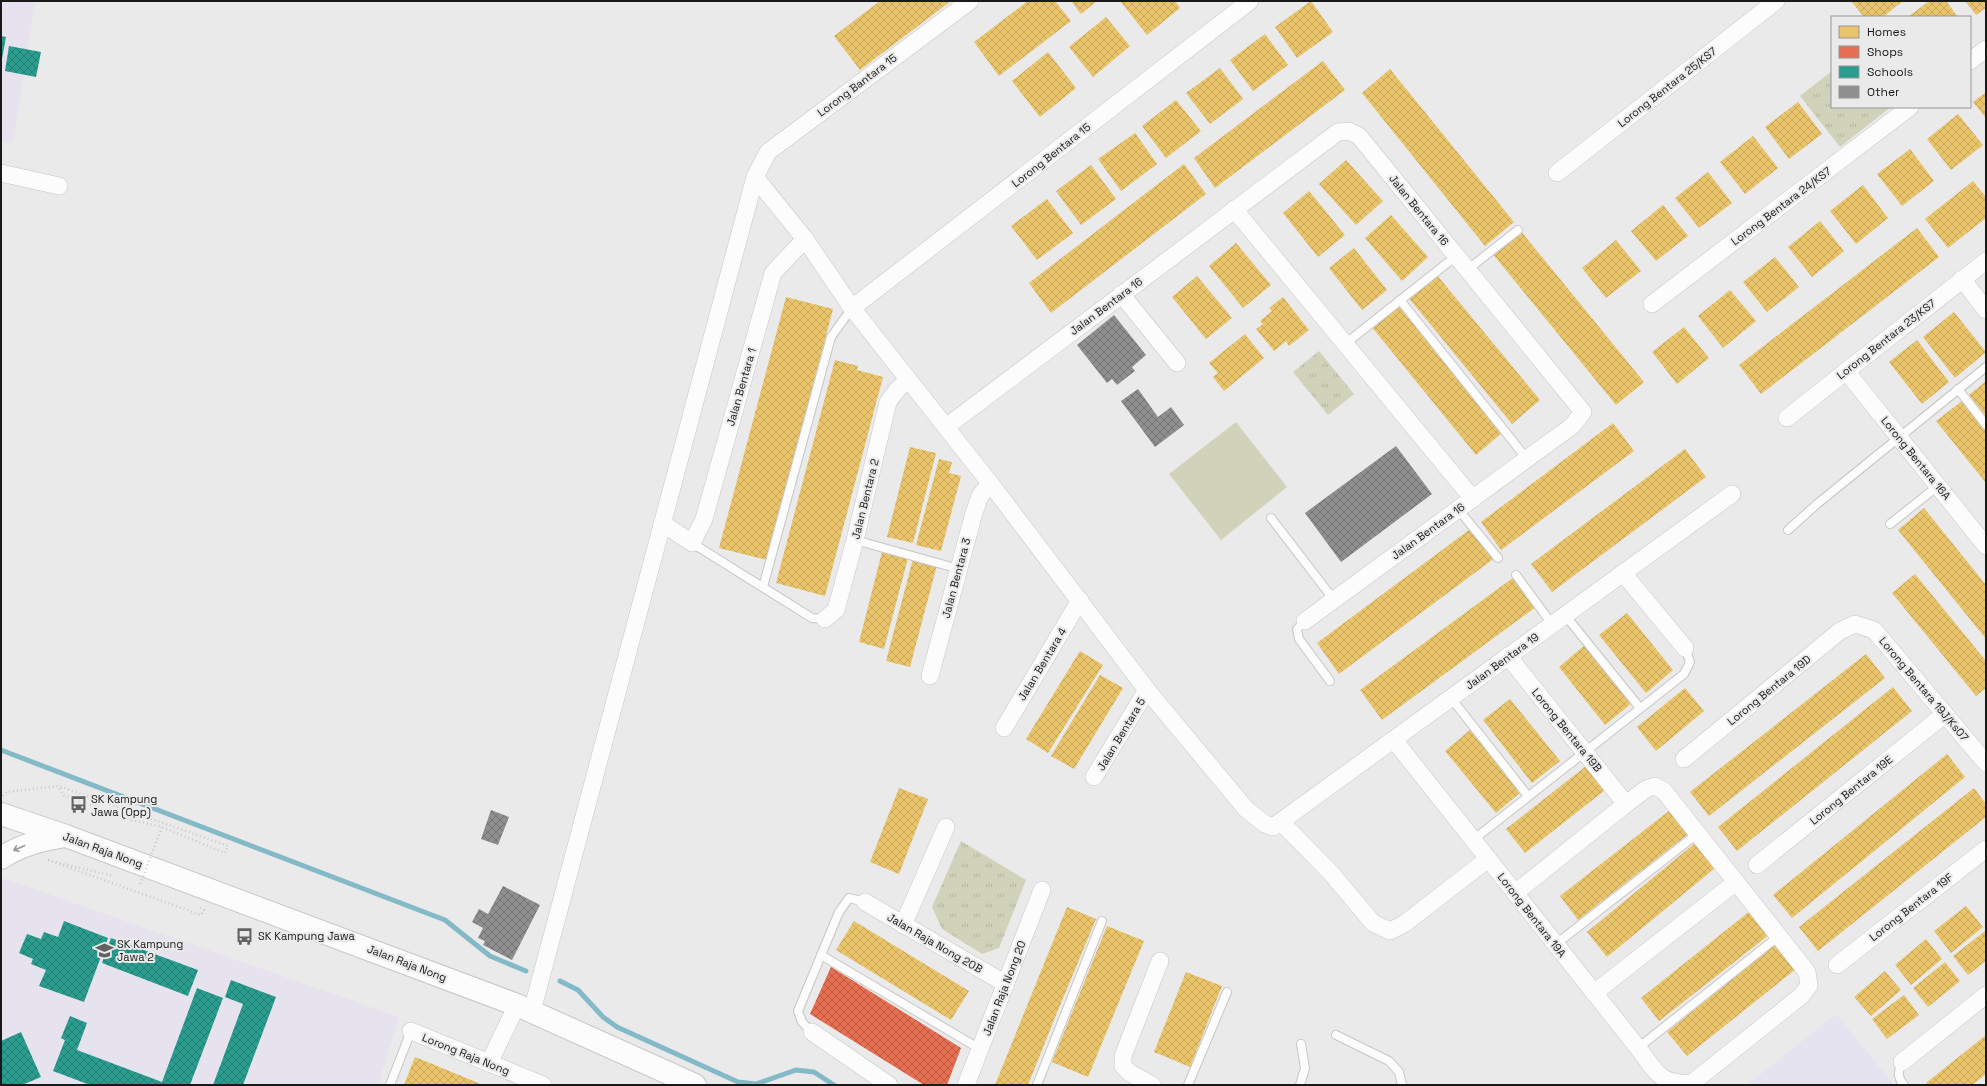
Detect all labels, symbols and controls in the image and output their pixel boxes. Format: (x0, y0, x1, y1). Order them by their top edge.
legend (1831, 16, 1971, 108)
text: Homes (1867, 24, 1906, 40)
street label: Lorong Bentara 25/KS7 (1615, 44, 1719, 130)
text: Shops (1867, 44, 1903, 60)
street label: Lorong Bantara 15 (814, 50, 900, 119)
text: Schools (1867, 64, 1913, 80)
text: Other (1867, 84, 1900, 100)
street label: Lorong Bentara 15 (1009, 120, 1094, 190)
street label: Lorong Bentara 24/KS7 (1728, 164, 1834, 248)
street label: Jalan Bentara 16 (1386, 172, 1452, 249)
street label: Jalan Bentara 16 (1067, 274, 1145, 338)
street label: Lorong Bentara 23/KS7 (1834, 296, 1938, 382)
street label: Jalan Bentara 1 (723, 346, 759, 428)
street label: Lorong Bentara 16A (1878, 413, 1954, 503)
street label: Jalan Bentara 2 (848, 457, 882, 541)
street label: Jalan Bentara 16 (1389, 500, 1468, 562)
street label: Jalan Bentara 3 (939, 536, 974, 620)
street label: Jalan Bentara 4 (1015, 625, 1069, 703)
street label: Jalan Bentara 19 (1463, 630, 1542, 692)
street label: Lorong Bentara 19J/Ks07 (1876, 634, 1972, 744)
street label: Lorong Bentara 19D (1724, 652, 1814, 728)
street label: Lorong Bentara 19B (1529, 685, 1605, 775)
street label: Jalan Bentara 5 (1094, 695, 1148, 773)
street label: Lorong Bentara 19E (1807, 752, 1895, 828)
place label: SK Kampung Jawa (Opp) (91, 792, 157, 819)
bus stop icon: SK Kampung Jawa (Opp) (68, 795, 88, 815)
street label: Jalan Raja Nong (61, 829, 145, 871)
one-way arrow (13, 845, 25, 852)
street label: Lorong Bentara 19A (1495, 870, 1569, 960)
street label: Lorong Bentara 19F (1866, 870, 1956, 944)
street label: Jalan Raja Nong 20B (885, 910, 985, 976)
bus stop icon: SK Kampung Jawa (235, 926, 255, 946)
place label: SK Kampung Jawa (258, 929, 355, 943)
place label: SK Kampung Jawa 2 (117, 937, 183, 964)
street label: Jalan Raja Nong 20 (979, 938, 1029, 1038)
school or university icon: SK Kampung Jawa 2 (94, 940, 114, 960)
street label: Jalan Raja Nong (365, 941, 449, 985)
street label: Lorong Raja Nong (420, 1030, 512, 1078)

